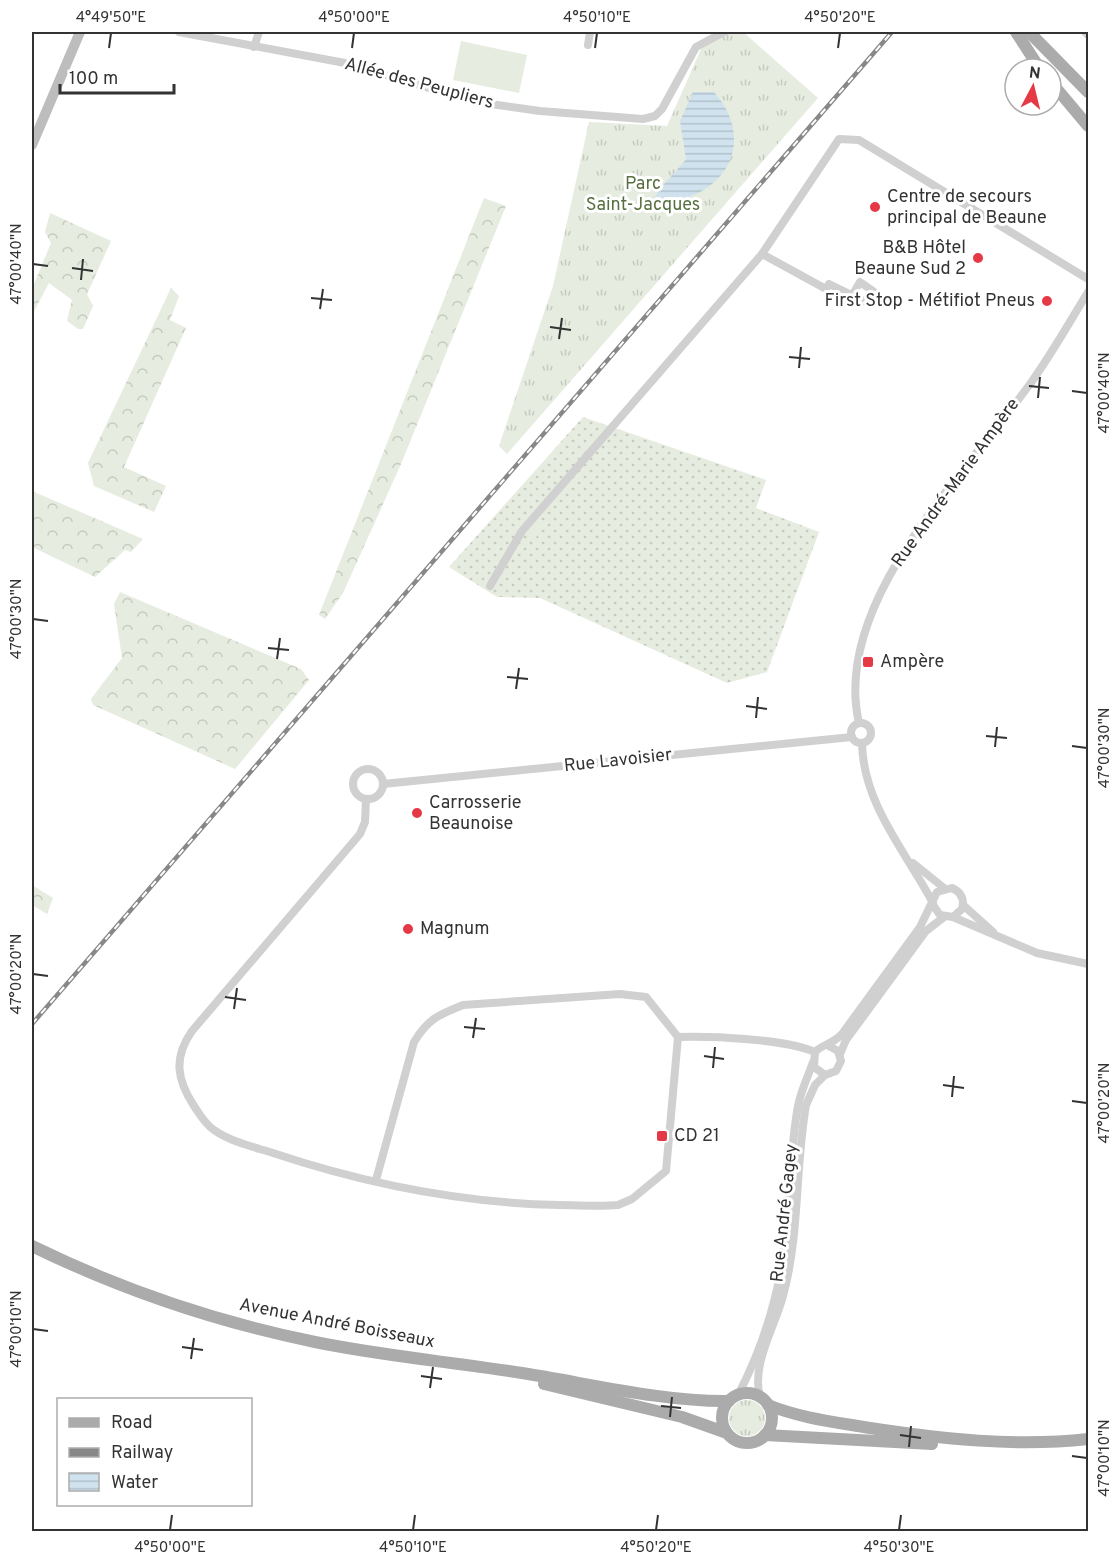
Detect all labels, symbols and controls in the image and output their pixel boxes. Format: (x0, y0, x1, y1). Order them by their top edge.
text: 4°49'50"E (76, 9, 146, 28)
text: 4°50'00"E (318, 9, 390, 28)
text: 4°50'10"E (563, 9, 631, 28)
text: 4°50'20"E (804, 9, 876, 28)
street label: Allée des Peupliers (342, 53, 496, 115)
scale bar (60, 57, 174, 95)
north arrow (1003, 57, 1063, 117)
text: N (1028, 63, 1042, 85)
text: 100 m (69, 68, 118, 91)
park label: Parc Saint-Jacques (586, 173, 700, 217)
place label: Centre de secours principal de Beaune (887, 186, 1047, 230)
marker: Centre de secours principal de Beaune (868, 200, 882, 214)
text: 47°00'40"N (8, 223, 27, 305)
place label: B&B Hôtel Beaune Sud 2 (854, 237, 966, 281)
marker: B&B Hôtel Beaune Sud 2 (971, 251, 985, 265)
place label: First Stop - Métifiot Pneus (825, 290, 1035, 313)
marker: First Stop - Métifiot Pneus (1040, 294, 1054, 308)
text: 47°00'40"N (1096, 352, 1115, 434)
street label: Rue André-Marie Ampère (887, 394, 1025, 572)
text: 47°00'30"N (8, 579, 27, 659)
place label: Ampère (880, 651, 944, 674)
marker: Ampère (861, 655, 875, 669)
text: 47°00'30"N (1096, 708, 1115, 788)
street label: Rue Lavoisier (563, 744, 673, 778)
place label: Carrosserie Beaunoise (429, 792, 521, 836)
marker: Carrosserie Beaunoise (410, 806, 424, 820)
place label: Magnum (420, 918, 490, 941)
marker: Magnum (401, 922, 415, 936)
text: 47°00'20"N (8, 934, 27, 1014)
text: 47°00'20"N (1096, 1063, 1115, 1143)
place label: CD 21 (674, 1125, 720, 1148)
marker: CD 21 (655, 1129, 669, 1143)
street label: Rue André Gagey (766, 1143, 804, 1283)
text: 47°00'10"N (8, 1290, 27, 1368)
street label: Avenue André Boisseaux (237, 1294, 437, 1354)
legend (57, 1398, 252, 1506)
text: Road (111, 1412, 153, 1435)
text: 47°00'10"N (1096, 1419, 1115, 1497)
text: Railway (111, 1442, 173, 1465)
text: Water (111, 1472, 158, 1495)
text: 4°50'00"E (134, 1539, 206, 1558)
text: 4°50'10"E (379, 1539, 447, 1558)
text: 4°50'20"E (620, 1539, 692, 1558)
text: 4°50'30"E (863, 1539, 935, 1558)

